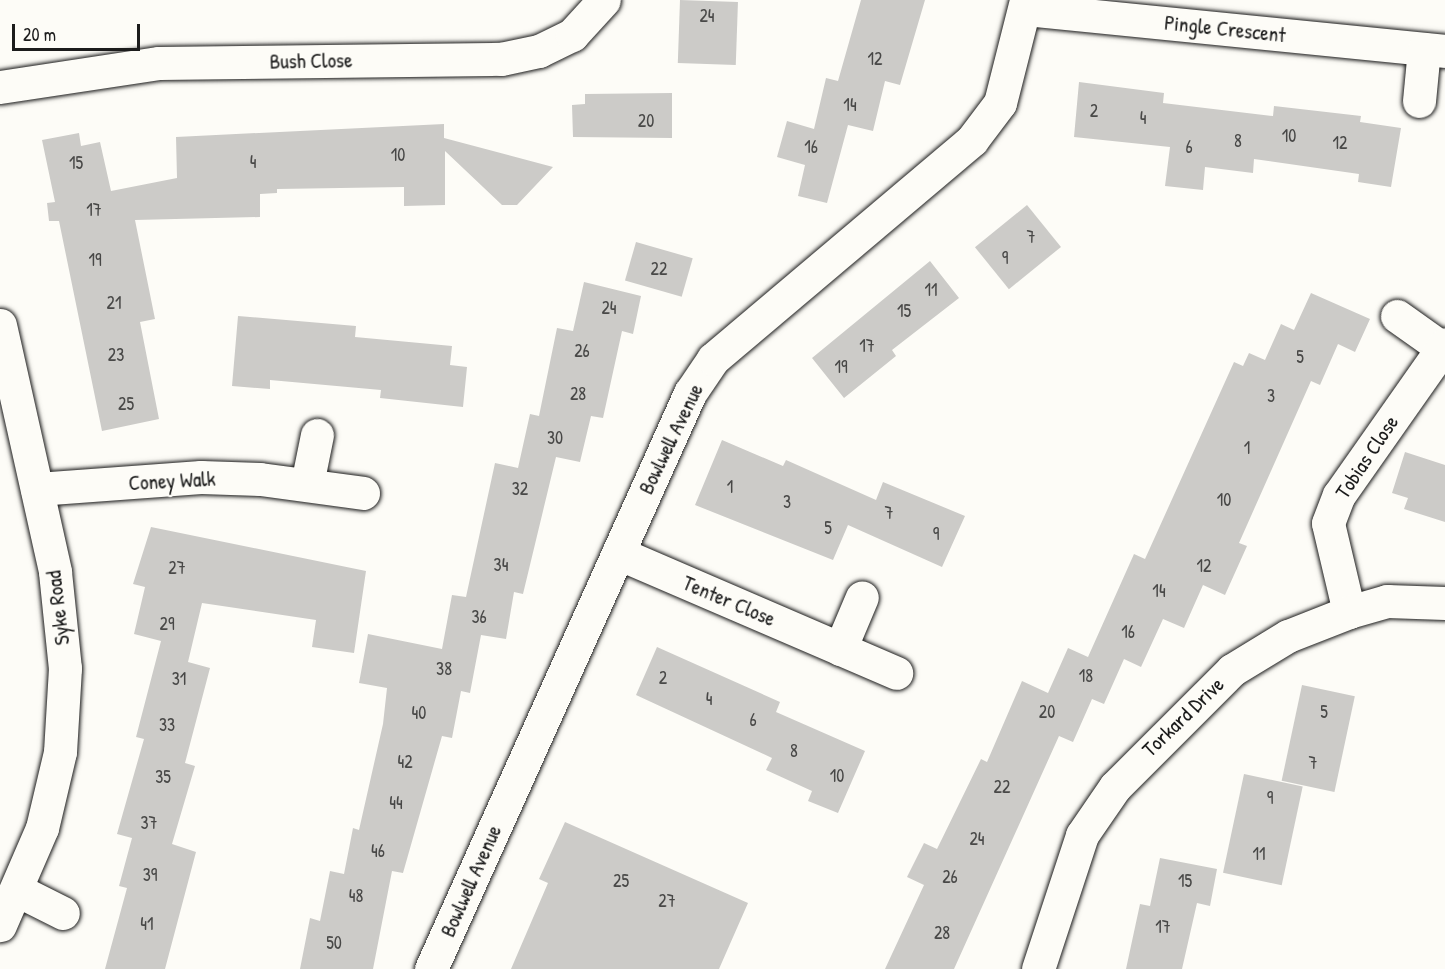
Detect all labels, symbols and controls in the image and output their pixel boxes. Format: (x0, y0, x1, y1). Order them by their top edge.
house number: 24 (699, 5, 715, 27)
street label: Pingle Crescent (1163, 10, 1287, 48)
scale bar (15, 12, 142, 50)
text: 20 m (23, 22, 56, 47)
street label: Bush Close (269, 48, 353, 74)
house number: 12 (868, 48, 882, 70)
house number: 14 (843, 94, 857, 116)
house number: 2 (1090, 100, 1098, 122)
house number: 4 (1140, 107, 1146, 129)
house number: 20 (638, 110, 654, 132)
house number: 10 (1282, 125, 1296, 147)
house number: 8 (1234, 130, 1242, 152)
house number: 12 (1333, 132, 1347, 154)
house number: 16 (804, 136, 818, 158)
house number: 6 (1185, 136, 1193, 158)
house number: 10 (391, 144, 405, 166)
house number: 4 (250, 151, 256, 173)
house number: 15 (69, 152, 83, 174)
house number: 17 (86, 199, 102, 221)
house number: 7 (1027, 226, 1035, 248)
house number: 9 (1002, 247, 1008, 269)
house number: 19 (88, 249, 102, 271)
house number: 22 (651, 258, 667, 280)
house number: 11 (924, 279, 938, 301)
house number: 21 (107, 292, 121, 314)
house number: 24 (601, 297, 617, 319)
house number: 15 (897, 300, 911, 322)
house number: 17 (859, 335, 875, 357)
house number: 26 (574, 340, 590, 362)
house number: 23 (108, 344, 124, 366)
house number: 5 (1296, 346, 1304, 368)
house number: 19 (834, 356, 848, 378)
street label: Bowlwell Avenue (633, 380, 709, 498)
house number: 28 (570, 383, 586, 405)
house number: 3 (1267, 385, 1275, 407)
house number: 25 (118, 393, 134, 415)
street label: Tobias Close (1330, 411, 1404, 503)
house number: 30 (547, 427, 563, 449)
house number: 1 (1244, 437, 1250, 459)
street label: Coney Walk (128, 466, 216, 496)
house number: 1 (727, 476, 733, 498)
house number: 32 (512, 478, 528, 500)
house number: 10 (1217, 489, 1231, 511)
house number: 3 (783, 491, 791, 513)
house number: 7 (885, 502, 893, 524)
house number: 5 (824, 517, 832, 539)
house number: 9 (933, 523, 939, 545)
house number: 34 (494, 554, 508, 576)
house number: 12 (1197, 555, 1211, 577)
house number: 27 (168, 557, 186, 579)
street label: Syke Road (41, 569, 75, 647)
street label: Tenter Close (679, 570, 779, 632)
house number: 14 (1152, 580, 1166, 602)
house number: 36 (471, 606, 487, 628)
house number: 29 (159, 613, 175, 635)
house number: 16 (1121, 621, 1135, 643)
house number: 38 (436, 658, 452, 680)
house number: 18 (1079, 665, 1093, 687)
house number: 2 (659, 667, 667, 689)
house number: 31 (172, 668, 186, 690)
street label: Torkard Drive (1137, 672, 1229, 762)
house number: 4 (706, 688, 712, 710)
house number: 20 (1039, 701, 1055, 723)
house number: 5 (1320, 701, 1328, 723)
house number: 40 (412, 702, 426, 724)
house number: 6 (749, 709, 757, 731)
house number: 33 (159, 714, 175, 736)
house number: 8 (790, 740, 798, 762)
house number: 42 (397, 751, 413, 773)
house number: 7 (1309, 752, 1317, 774)
house number: 10 (830, 765, 844, 787)
house number: 35 (155, 766, 171, 788)
house number: 22 (994, 776, 1010, 798)
house number: 9 (1267, 787, 1273, 809)
house number: 44 (389, 792, 403, 814)
house number: 37 (141, 812, 157, 834)
street label: Bowlwell Avenue (435, 821, 507, 941)
house number: 24 (969, 828, 985, 850)
house number: 46 (371, 840, 385, 862)
house number: 11 (1252, 843, 1266, 865)
house number: 39 (143, 864, 157, 886)
house number: 26 (942, 866, 958, 888)
house number: 25 (613, 870, 629, 892)
house number: 15 (1178, 870, 1192, 892)
house number: 48 (349, 885, 363, 907)
house number: 27 (658, 890, 676, 912)
house number: 41 (140, 913, 154, 935)
house number: 17 (1155, 916, 1171, 938)
house number: 28 (934, 922, 950, 944)
house number: 50 (326, 932, 342, 954)

